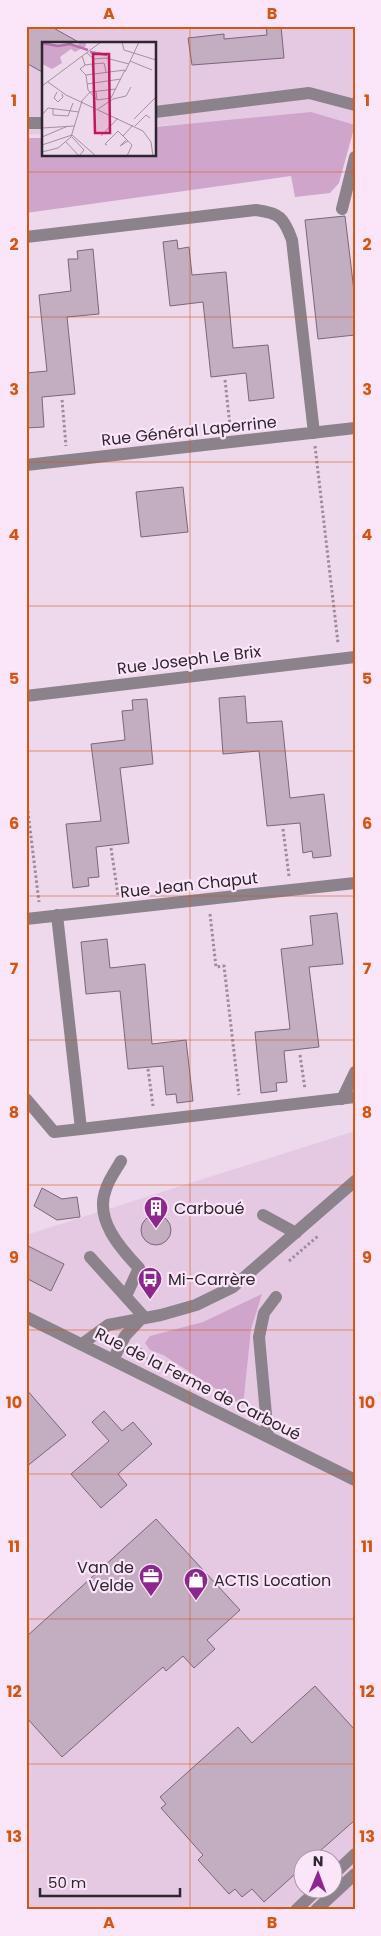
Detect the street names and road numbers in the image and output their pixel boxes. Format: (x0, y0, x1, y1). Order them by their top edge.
street label: Rue Général Laperrine (100, 410, 278, 452)
street label: Rue Joseph Le Brix (116, 640, 263, 680)
street label: Rue Jean Chaput (119, 866, 259, 904)
street label: Rue de la Ferme de Carboué (91, 1322, 305, 1446)

